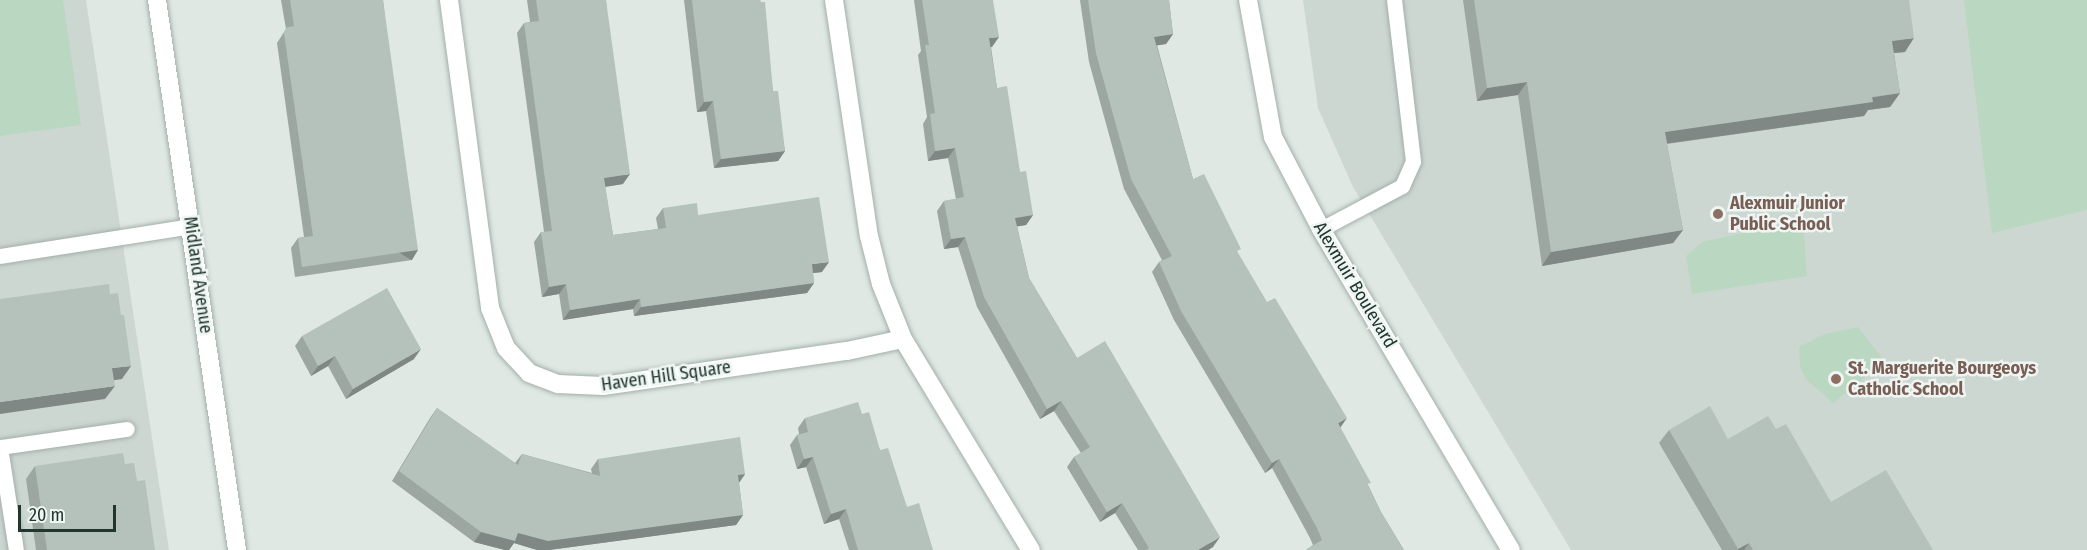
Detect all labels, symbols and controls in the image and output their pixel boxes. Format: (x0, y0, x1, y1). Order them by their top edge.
place label: Alexmuir Junior Public School (1730, 193, 1845, 236)
marker: Alexmuir Junior Public School (1711, 207, 1725, 221)
street label: Midland Avenue (179, 215, 217, 335)
street label: Alexmuir Boulevard (1309, 218, 1401, 352)
street label: Haven Hill Square (600, 356, 732, 396)
place label: St. Marguerite Bourgeoys Catholic School (1848, 358, 2036, 400)
marker: St. Marguerite Bourgeoys Catholic School (1829, 372, 1843, 386)
scale bar (21, 493, 118, 531)
text: 20 m (29, 504, 64, 526)

